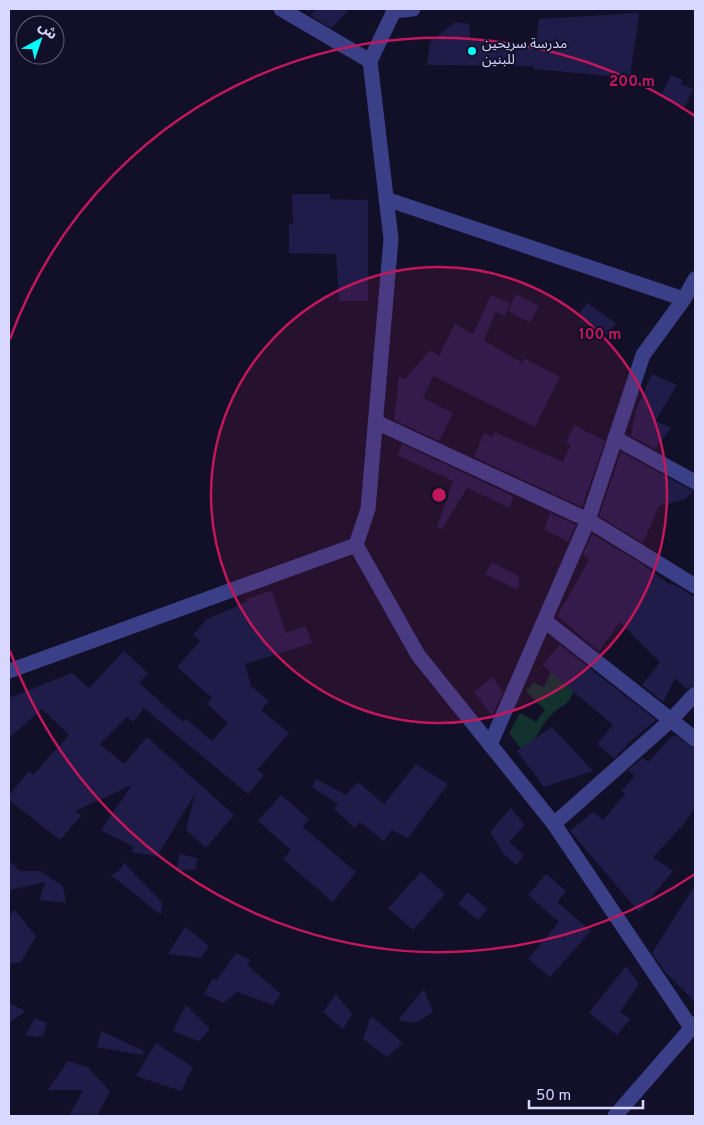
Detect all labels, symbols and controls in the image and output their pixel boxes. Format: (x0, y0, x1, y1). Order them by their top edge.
north arrow (15, 15, 65, 65)
text: ش (35, 19, 60, 44)
place label: مدرسة سريحين للبنين (482, 36, 567, 69)
marker: مدرسة سريحين للبنين (466, 45, 478, 57)
text: 200 m (609, 73, 655, 92)
text: 100 m (579, 326, 621, 345)
centre of rings (430, 486, 448, 504)
scale bar (529, 1078, 643, 1110)
text: 50 m (536, 1087, 571, 1106)

